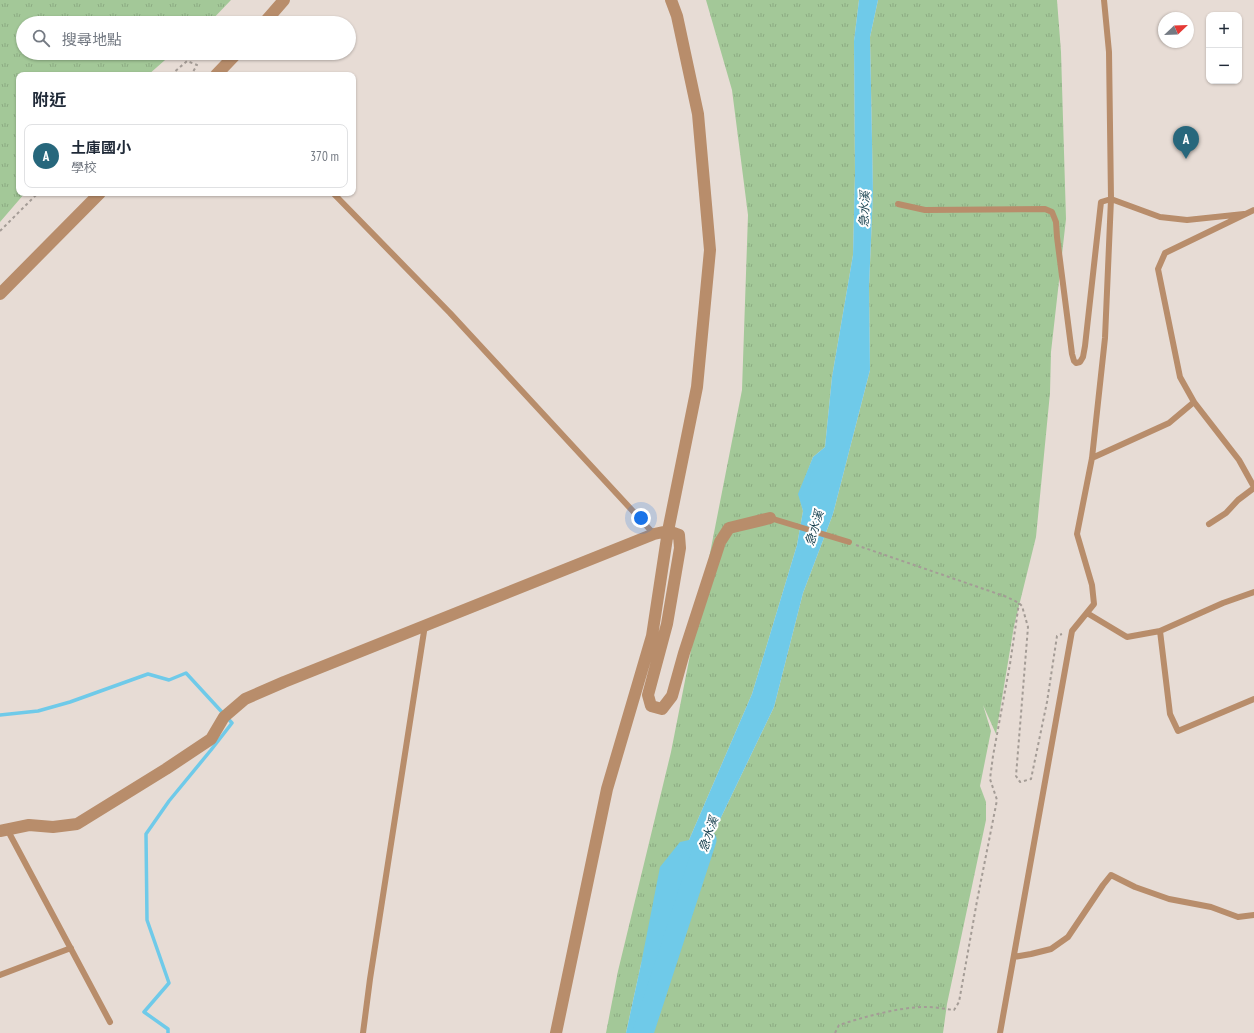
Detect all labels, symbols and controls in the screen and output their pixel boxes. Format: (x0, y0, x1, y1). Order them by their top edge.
north arrow (1158, 12, 1194, 48)
map controls (1206, 12, 1242, 84)
button: + (1206, 12, 1242, 48)
search box (16, 16, 356, 60)
icon: search (30, 27, 52, 49)
text: 搜尋地點 (62, 30, 122, 49)
button: − (1206, 48, 1242, 84)
text: 附近 (32, 89, 66, 111)
pin: A (1173, 126, 1199, 159)
text: 土庫國小 (71, 138, 131, 157)
text: A (43, 148, 49, 165)
text: 370 m (310, 148, 339, 165)
text: 學校 (71, 159, 97, 176)
water label: 急水溪 (856, 189, 872, 227)
water label: 急水溪 (802, 507, 827, 547)
your location (631, 508, 651, 528)
water label: 急水溪 (695, 813, 722, 853)

